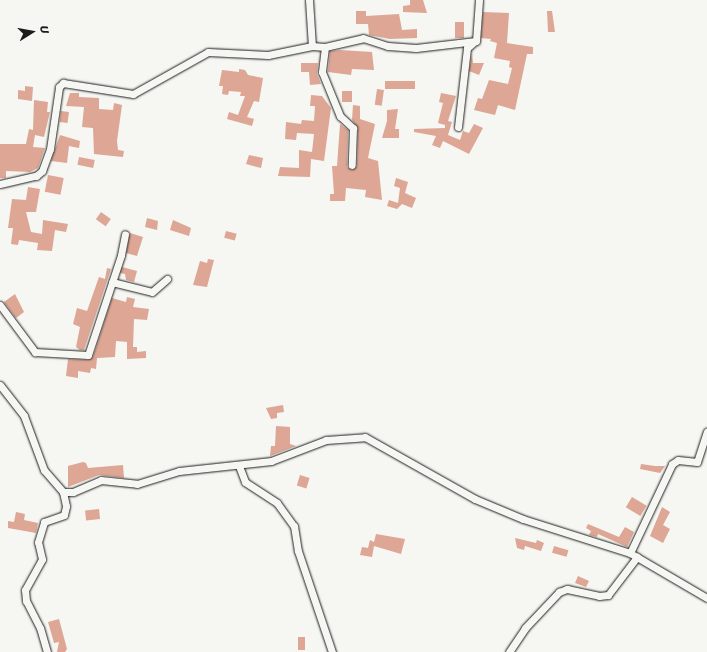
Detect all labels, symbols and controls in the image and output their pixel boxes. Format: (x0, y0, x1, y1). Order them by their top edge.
north arrow (12, 12, 52, 52)
text: U (34, 24, 54, 35)

